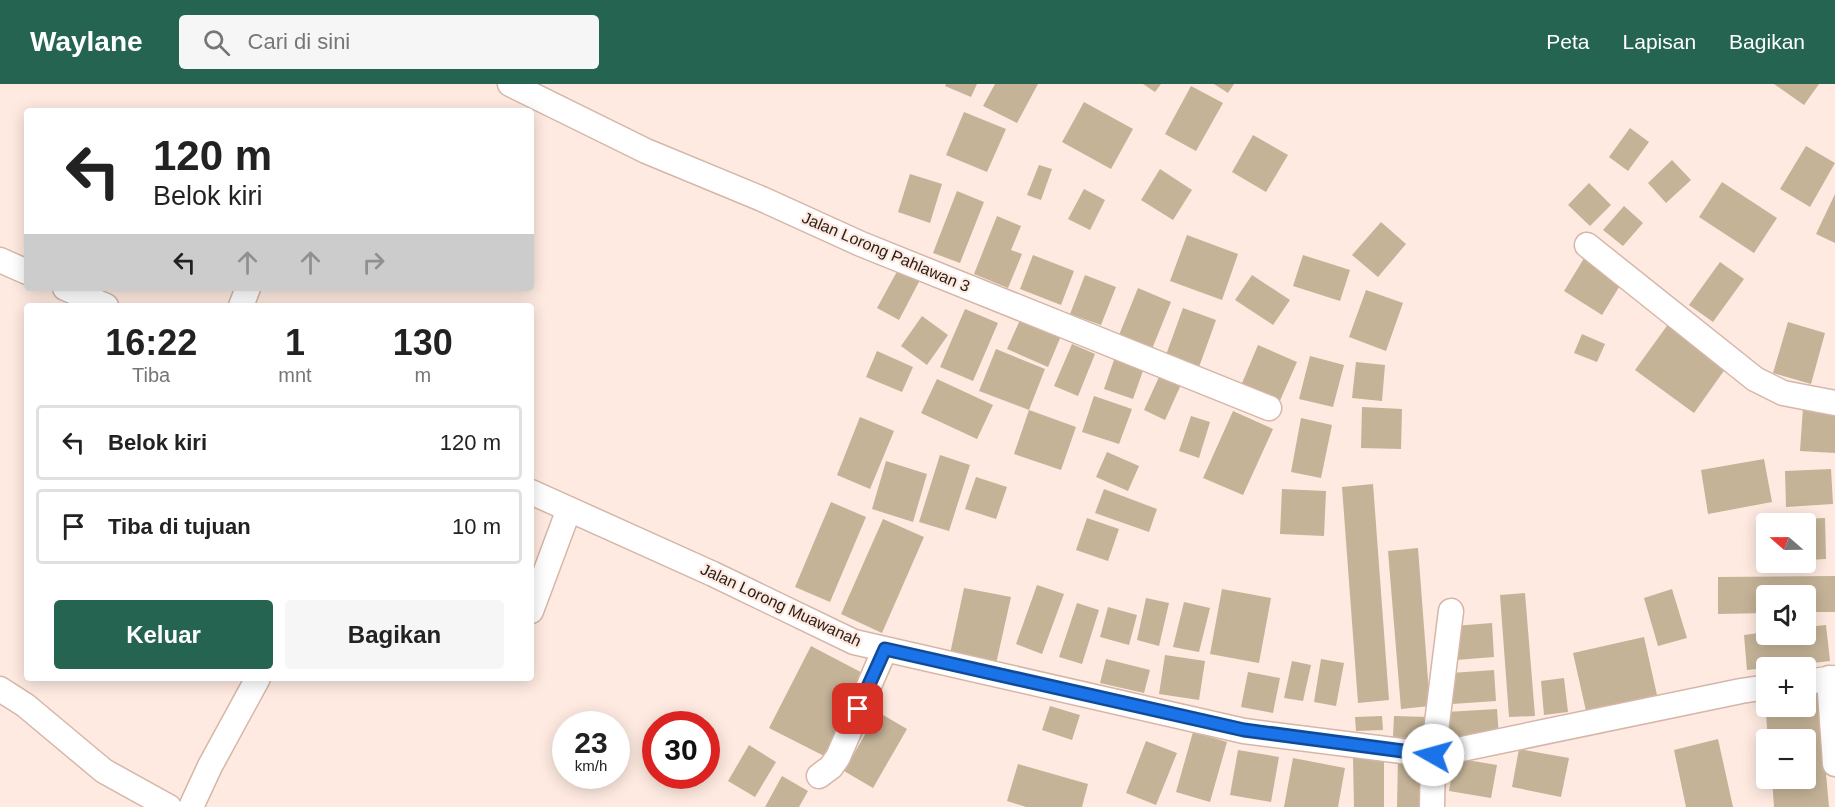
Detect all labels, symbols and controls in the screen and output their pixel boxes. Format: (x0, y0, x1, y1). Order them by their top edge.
search box (179, 15, 599, 69)
text: Waylane (30, 26, 143, 57)
icon: search (200, 26, 233, 59)
text: Cari di sini (248, 29, 350, 54)
text: Peta (1546, 30, 1590, 53)
text: Lapisan (1623, 30, 1696, 53)
text: Bagikan (1729, 30, 1805, 53)
icon: left (54, 132, 132, 210)
text: 120 m (153, 132, 272, 179)
text: Belok kiri (153, 181, 263, 211)
street label: Jalan Lorong Pahlawan 3 (800, 209, 973, 295)
icon: left (168, 246, 201, 279)
icon: ahead (231, 246, 264, 279)
icon: ahead (294, 246, 327, 279)
icon: right (357, 246, 390, 279)
text: 16:22 (105, 322, 197, 363)
text: 1 (285, 322, 305, 363)
text: 130 (393, 322, 453, 363)
text: Tiba (132, 364, 170, 386)
text: mnt (278, 364, 312, 386)
text: m (415, 364, 431, 386)
icon: left (57, 426, 90, 459)
text: Belok kiri (108, 430, 207, 455)
text: 120 m (440, 430, 501, 455)
icon: arrive (57, 510, 90, 543)
north arrow (1756, 513, 1816, 573)
map controls (1756, 513, 1816, 789)
text: Tiba di tujuan (108, 514, 251, 539)
text: 10 m (452, 514, 501, 539)
street label: Jalan Lorong Muawanah (698, 560, 864, 650)
button: sound (1756, 585, 1816, 645)
button: Keluar (54, 600, 273, 669)
button: Bagikan (285, 600, 504, 669)
button: + (1756, 657, 1816, 717)
pin (832, 683, 883, 734)
icon: arrive (841, 692, 874, 725)
speed limit sign: 30 (642, 711, 720, 789)
position arrow (1401, 723, 1465, 787)
text: 23 (574, 726, 608, 759)
button: − (1756, 729, 1816, 789)
text: km/h (575, 757, 607, 774)

